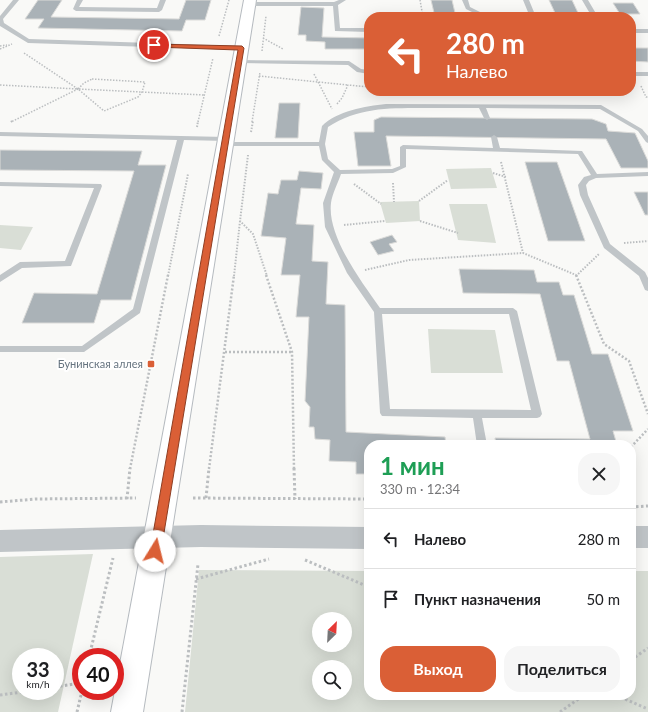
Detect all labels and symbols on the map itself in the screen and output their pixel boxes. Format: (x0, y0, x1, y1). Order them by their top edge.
pin (137, 28, 171, 62)
place label: Бунинская аллея (58, 357, 143, 370)
marker: Бунинская аллея (146, 359, 156, 369)
position arrow (134, 530, 176, 572)
north arrow (312, 612, 352, 652)
speed limit sign: 40 (72, 648, 124, 700)

